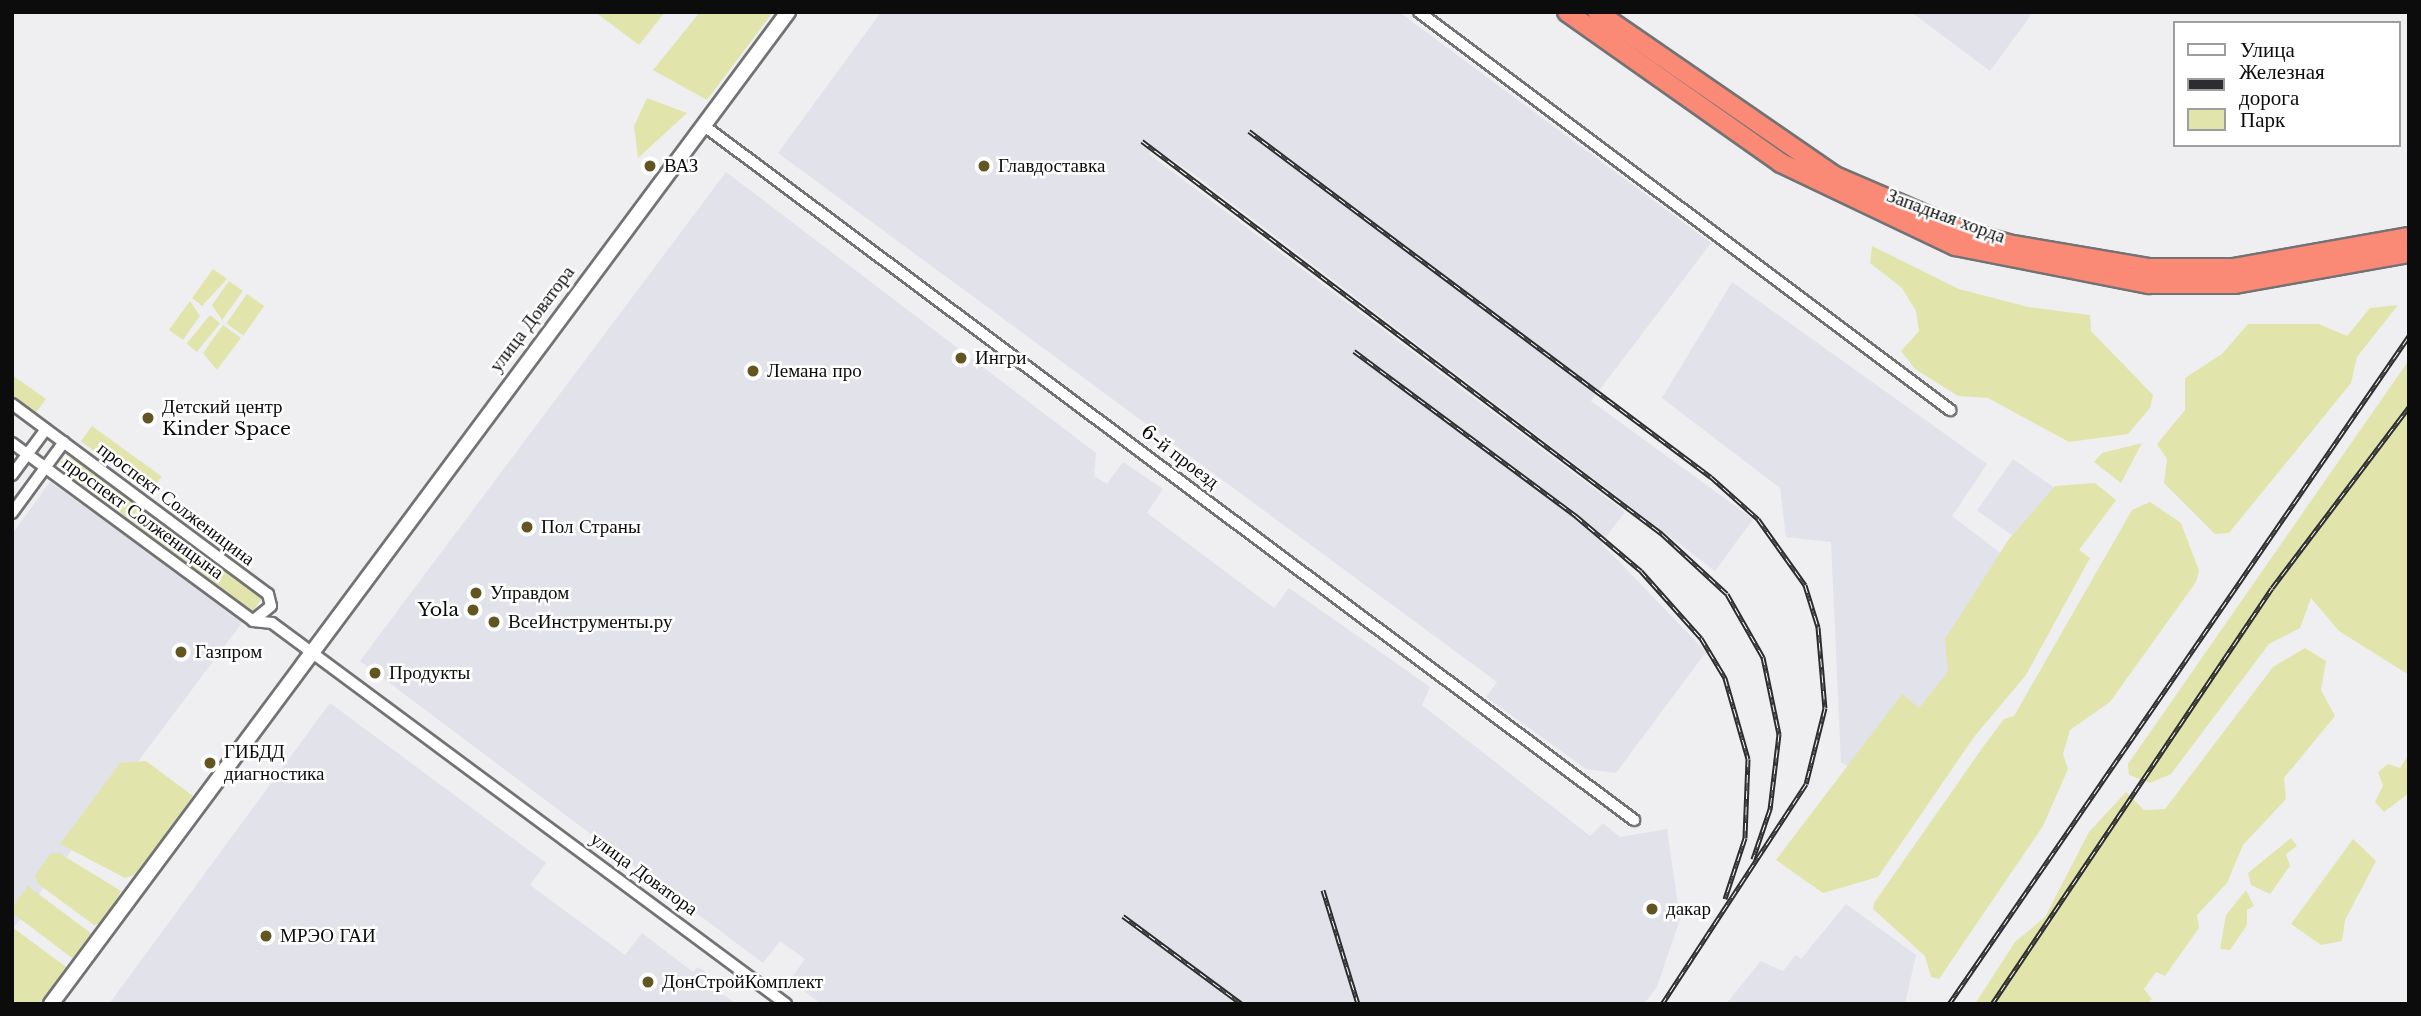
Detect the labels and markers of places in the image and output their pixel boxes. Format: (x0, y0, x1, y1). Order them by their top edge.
place label: ВАЗ (664, 155, 698, 177)
place label: Главдоставка (998, 155, 1105, 177)
marker: ВАЗ (642, 158, 658, 174)
marker: Главдоставка (976, 158, 992, 174)
place label: Ингри (975, 347, 1026, 369)
marker: Ингри (953, 350, 969, 366)
place label: Лемана про (767, 360, 862, 382)
marker: Лемана про (745, 363, 761, 379)
place label: Детский центр Kinder Space (162, 396, 291, 440)
marker: Детский центр Kinder Space (140, 410, 156, 426)
place label: Пол Страны (541, 516, 641, 538)
marker: Пол Страны (519, 519, 535, 535)
place label: Управдом (490, 582, 569, 604)
marker: Управдом (468, 585, 484, 601)
place label: Yola (418, 599, 459, 621)
marker: Yola (465, 602, 481, 618)
place label: ВсеИнструменты.ру (508, 611, 673, 633)
marker: ВсеИнструменты.ру (486, 614, 502, 630)
place label: Газпром (195, 641, 262, 663)
marker: Газпром (173, 644, 189, 660)
place label: Продукты (389, 662, 470, 684)
marker: Продукты (367, 665, 383, 681)
place label: ГИБДД диагностика (224, 741, 324, 785)
marker: ГИБДД диагностика (202, 755, 218, 771)
place label: дакар (1666, 898, 1711, 920)
marker: дакар (1644, 901, 1660, 917)
place label: МРЭО ГАИ (280, 925, 376, 947)
marker: МРЭО ГАИ (258, 928, 274, 944)
place label: ДонСтройКомплект (662, 971, 823, 993)
marker: ДонСтройКомплект (640, 974, 656, 990)

